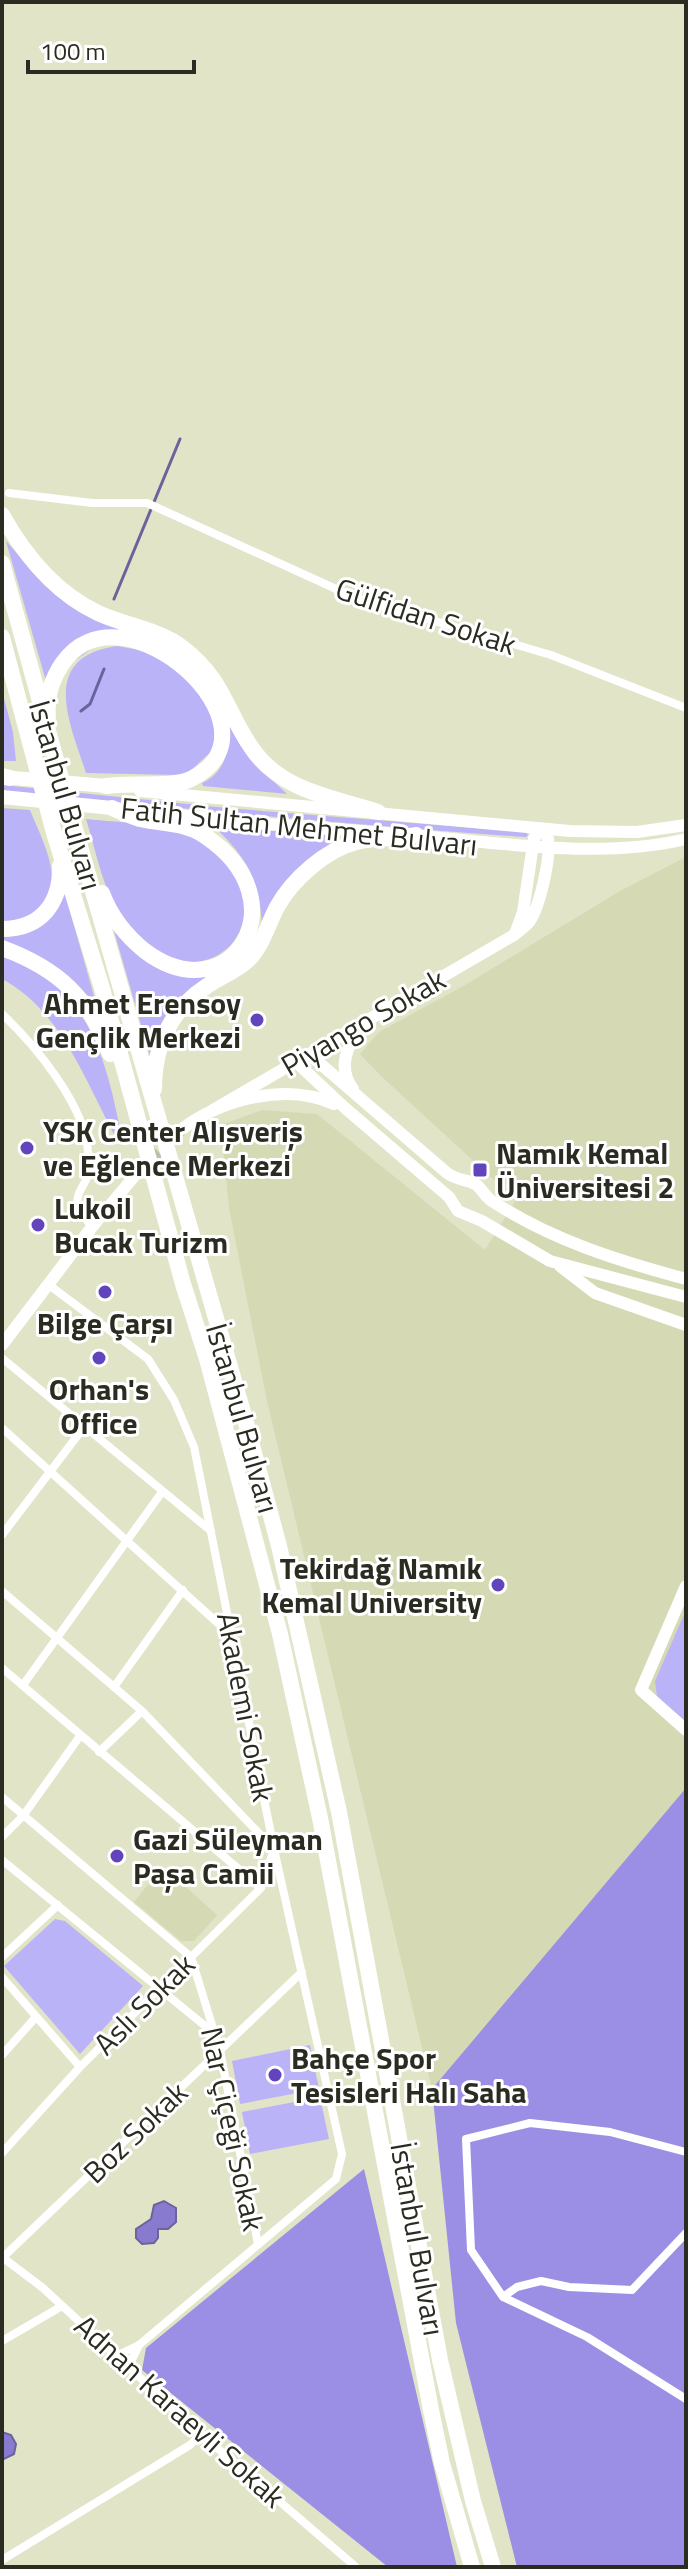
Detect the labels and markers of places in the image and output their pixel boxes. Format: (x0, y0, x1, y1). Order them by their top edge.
place label: Ahmet Erensoy Gençlik Merkezi (36, 980, 241, 1060)
marker: Ahmet Erensoy Gençlik Merkezi (248, 1011, 266, 1029)
place label: YSK Center Alışveriş ve Eğlence Merkezi (43, 1108, 303, 1188)
place label: Namık Kemal Üniversitesi 2 (496, 1130, 674, 1210)
marker: YSK Center Alışveriş ve Eğlence Merkezi (18, 1139, 36, 1157)
marker: Namık Kemal Üniversitesi 2 (471, 1161, 489, 1179)
place label: Lukoil Bucak Turizm (54, 1185, 228, 1265)
marker: Lukoil Bucak Turizm (29, 1216, 47, 1234)
marker: Bilge Çarşı (96, 1283, 114, 1301)
place label: Bilge Çarşı (37, 1300, 173, 1346)
marker: Orhan's Office (90, 1349, 108, 1367)
place label: Orhan's Office (49, 1366, 149, 1446)
place label: Tekirdağ Namık Kemal University (261, 1545, 483, 1625)
marker: Tekirdağ Namık Kemal University (489, 1576, 507, 1594)
place label: Gazi Süleyman Paşa Camii (133, 1816, 323, 1896)
marker: Gazi Süleyman Paşa Camii (108, 1847, 126, 1865)
place label: Bahçe Spor Tesisleri Halı Saha (291, 2035, 527, 2115)
marker: Bahçe Spor Tesisleri Halı Saha (266, 2066, 284, 2084)

